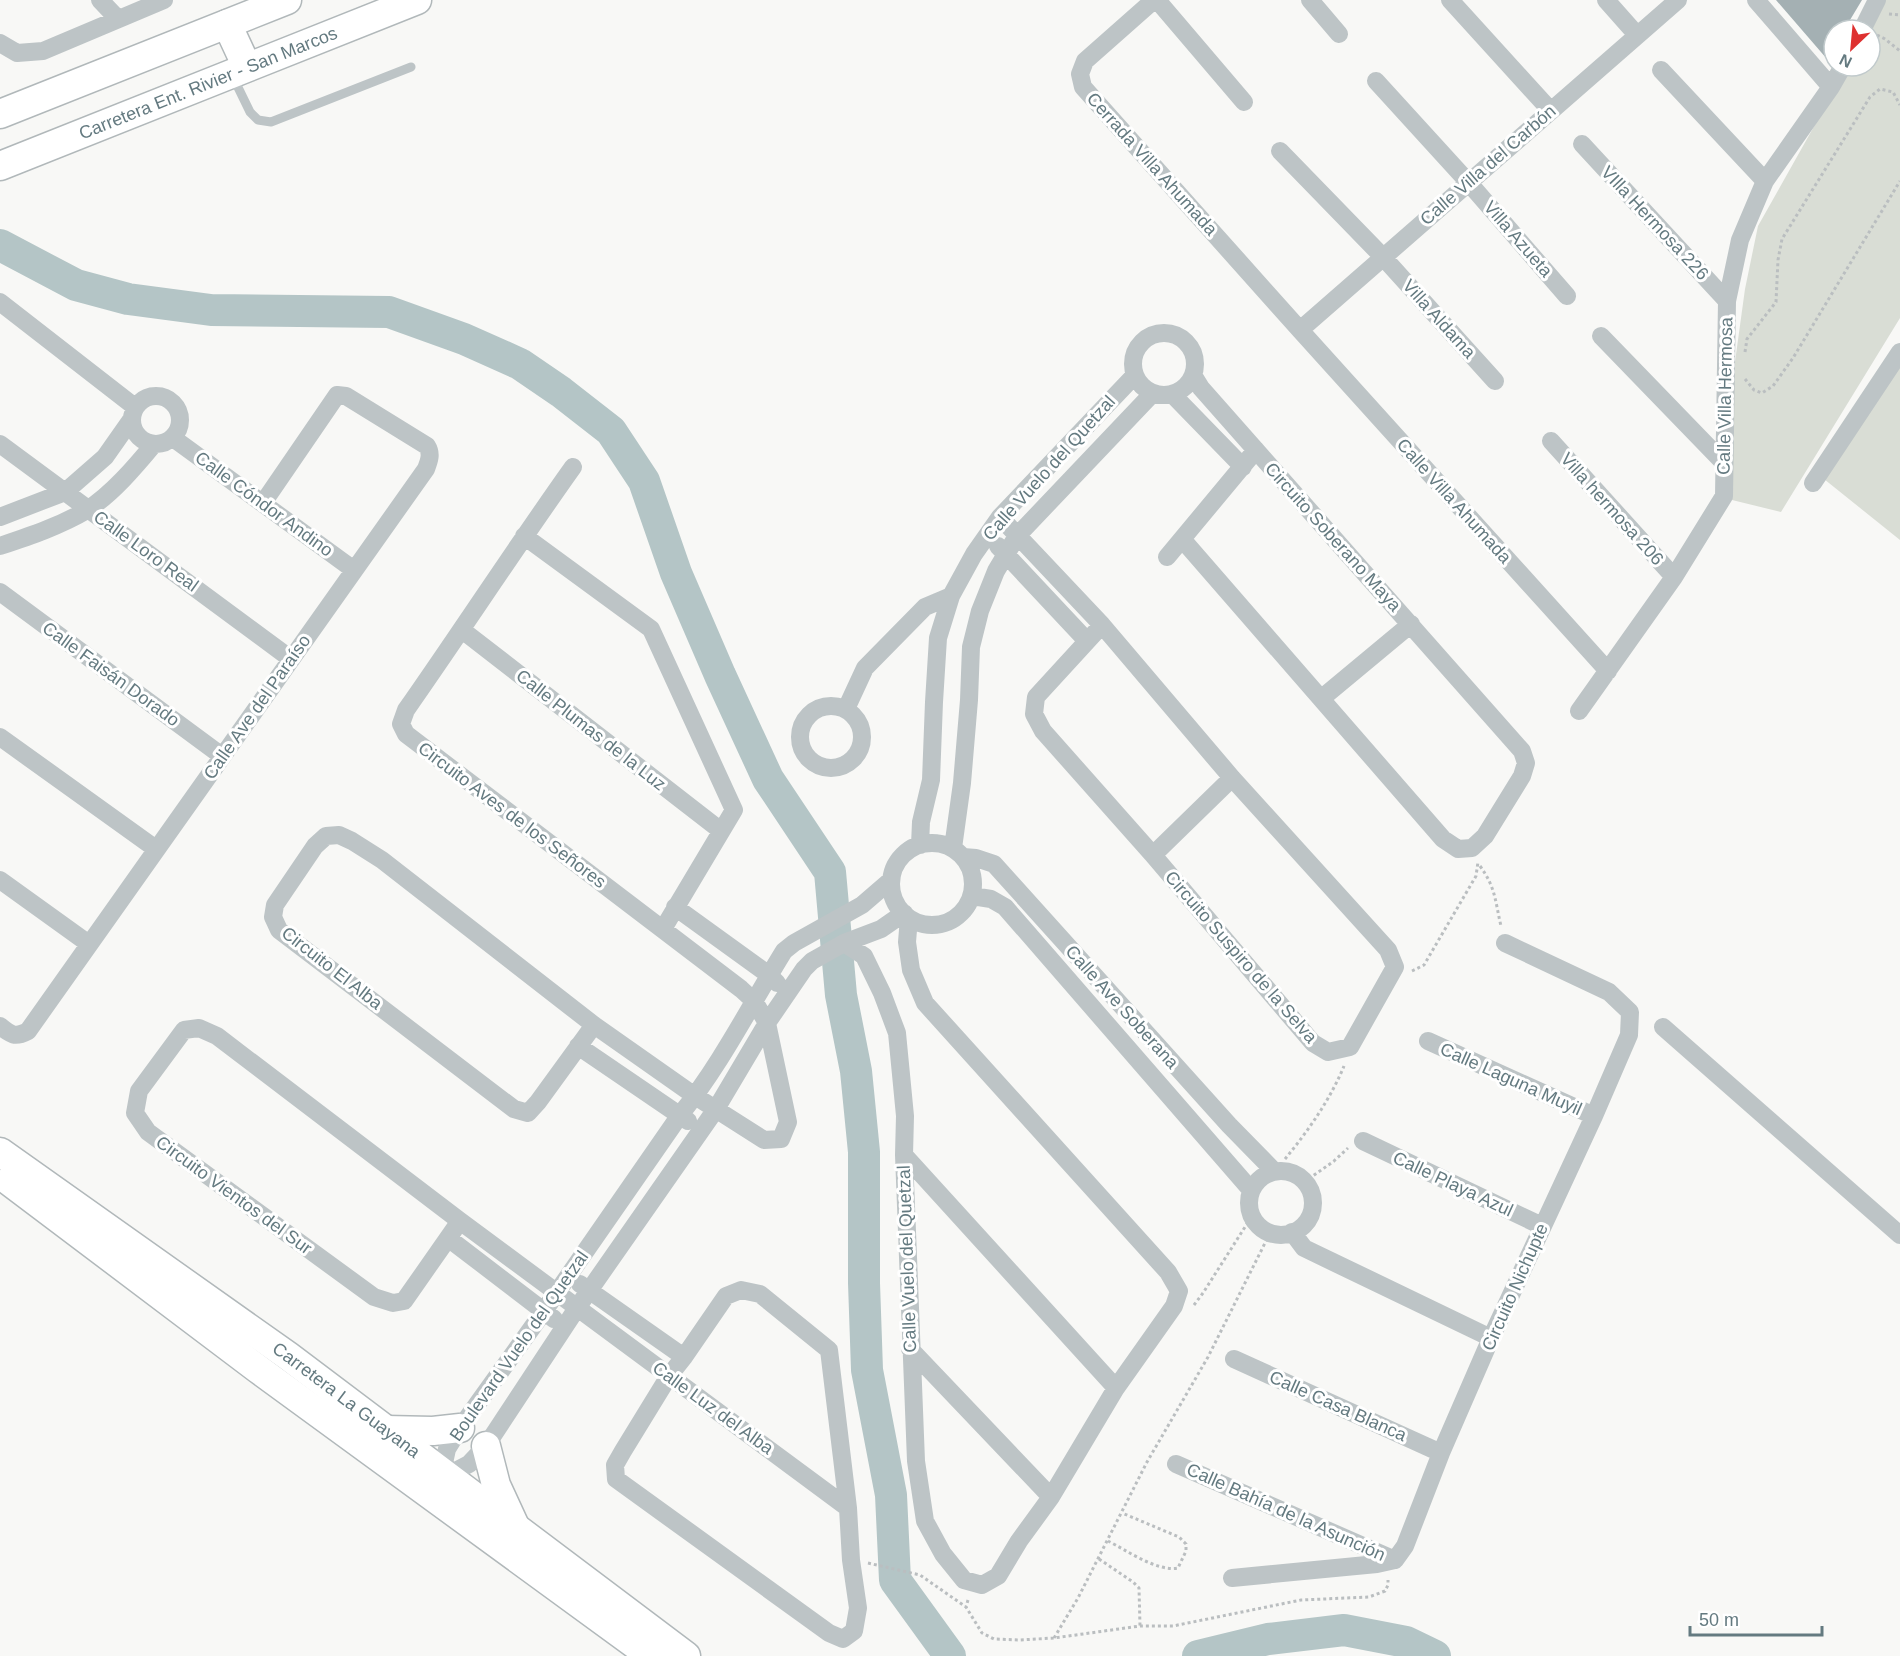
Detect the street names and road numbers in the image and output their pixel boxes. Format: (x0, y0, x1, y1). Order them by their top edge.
street label: Carretera Ent. Rivier - San Marcos (76, 23, 340, 144)
street label: Cerrada Villa Ahumada (1083, 89, 1222, 240)
street label: Calle Villa del Carbón (1416, 101, 1560, 229)
street label: VIlla Hermosa 226 (1597, 162, 1713, 284)
street label: Villa Azueta (1480, 197, 1557, 282)
street label: Villa Aldama (1399, 276, 1480, 363)
street label: Calle Villa Hermosa (1714, 316, 1736, 475)
street label: Calle Vuelo del Quetzal (979, 392, 1119, 544)
street label: Calle Villa Ahumada (1393, 435, 1516, 568)
street label: Calle Cóndor Andino (191, 447, 337, 561)
street label: Villa hermosa 206 (1556, 449, 1668, 569)
street label: Circuito Soberano Maya (1261, 459, 1406, 616)
street label: Calle Loro Real (90, 506, 202, 596)
street label: Calle Faisán Dorado (39, 618, 183, 730)
street label: Calle Ave del Paraíso (200, 631, 314, 783)
street label: Calle Plumas de la Luz (512, 665, 670, 795)
street label: Circuito Aves de los Señores (414, 738, 610, 892)
street label: Circuito Suspiro de la Selva (1161, 867, 1322, 1048)
street label: Circuito El Alba (278, 923, 387, 1014)
street label: Calle Ave Soberana (1061, 941, 1183, 1073)
street label: Calle Laguna Muyil (1437, 1039, 1585, 1119)
street label: Circuito Vientos del Sur (152, 1132, 316, 1258)
street label: Calle Playa Azul (1390, 1147, 1516, 1221)
street label: Calle Vuelo del Quetzal (894, 1165, 920, 1353)
street label: Circuito Nichupte (1478, 1220, 1552, 1354)
street label: Boulevard Vuelo del Quetzal (446, 1247, 592, 1445)
street label: Carretera La Guayana (269, 1338, 425, 1463)
street label: Calle Luz del Alba (649, 1358, 778, 1459)
street label: Calle Casa Blanca (1266, 1367, 1411, 1446)
street label: Calle Bahía de la Asunción (1184, 1459, 1388, 1565)

